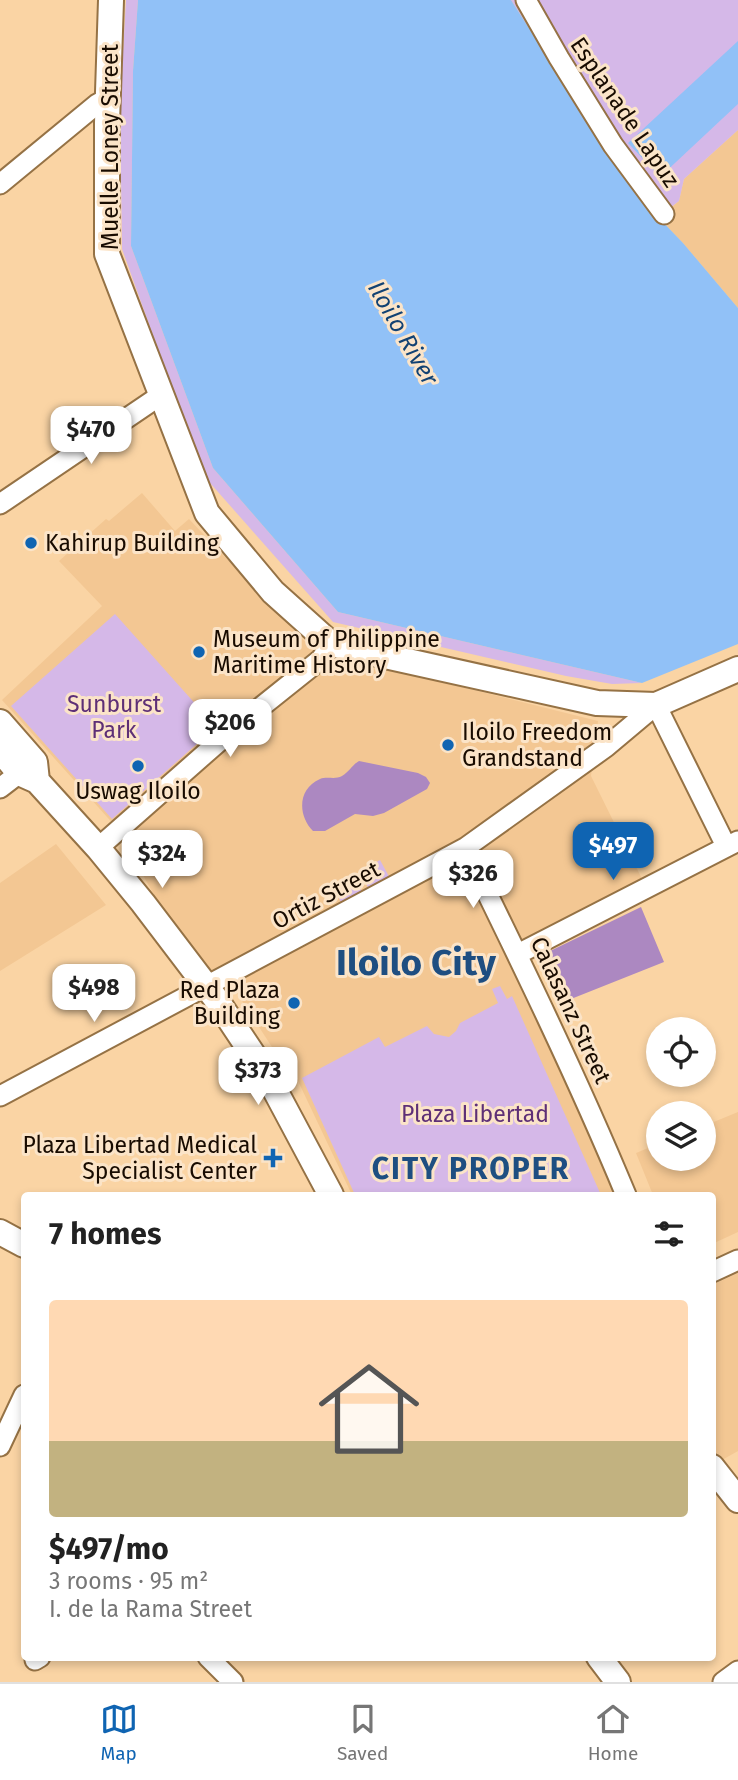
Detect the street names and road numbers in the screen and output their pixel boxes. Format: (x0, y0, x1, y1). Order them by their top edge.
street label: Esplanade Lapuz (564, 32, 686, 192)
street label: Muelle Loney Street (96, 43, 124, 250)
street label: Ortiz Street (267, 855, 385, 935)
street label: Calasanz Street (525, 932, 618, 1089)

